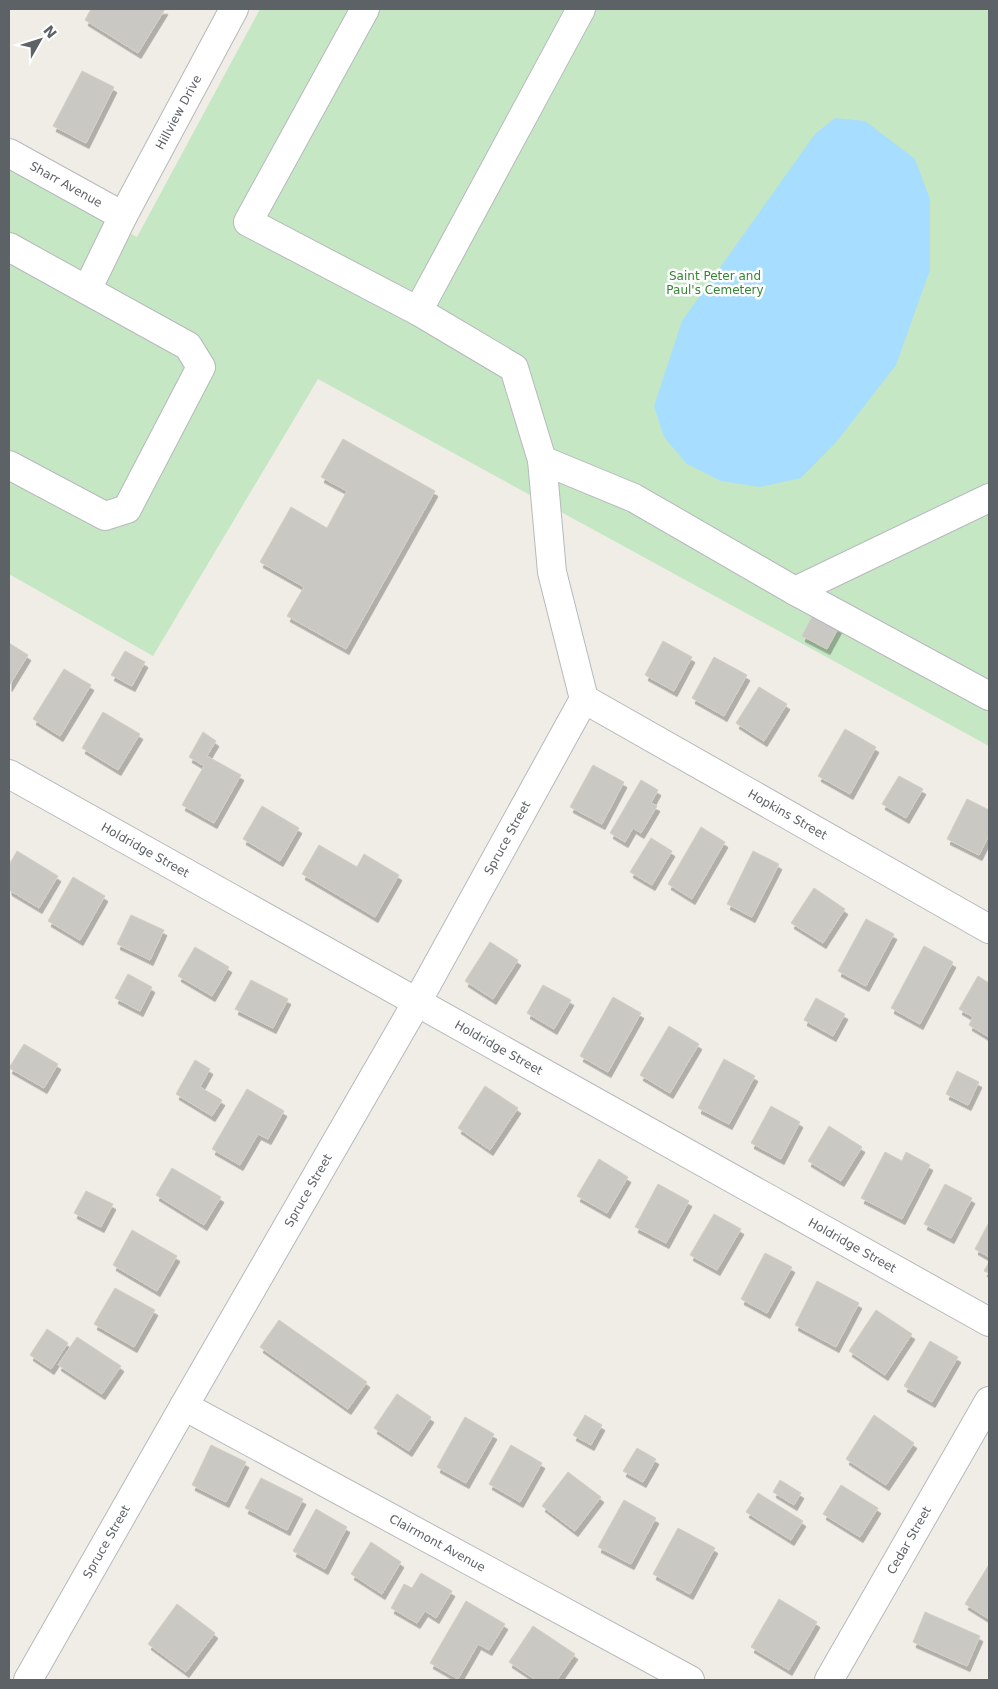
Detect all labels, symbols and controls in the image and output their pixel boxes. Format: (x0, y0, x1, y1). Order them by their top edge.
north arrow (15, 15, 65, 65)
text: N (40, 22, 60, 41)
street label: Hillview Drive (153, 73, 204, 152)
street label: Sharr Avenue (27, 159, 105, 210)
park label: Saint Peter and Paul's Cemetery (666, 269, 764, 297)
street label: Hopkins Street (746, 787, 830, 843)
street label: Spruce Street (481, 798, 534, 877)
street label: Holdridge Street (99, 820, 192, 880)
street label: Holdridge Street (452, 1018, 545, 1078)
street label: Spruce Street (282, 1151, 335, 1230)
street label: Holdridge Street (806, 1215, 899, 1276)
street label: Spruce Street (80, 1502, 133, 1581)
street label: Cedar Street (884, 1504, 934, 1577)
street label: Clairmont Avenue (387, 1512, 488, 1575)

